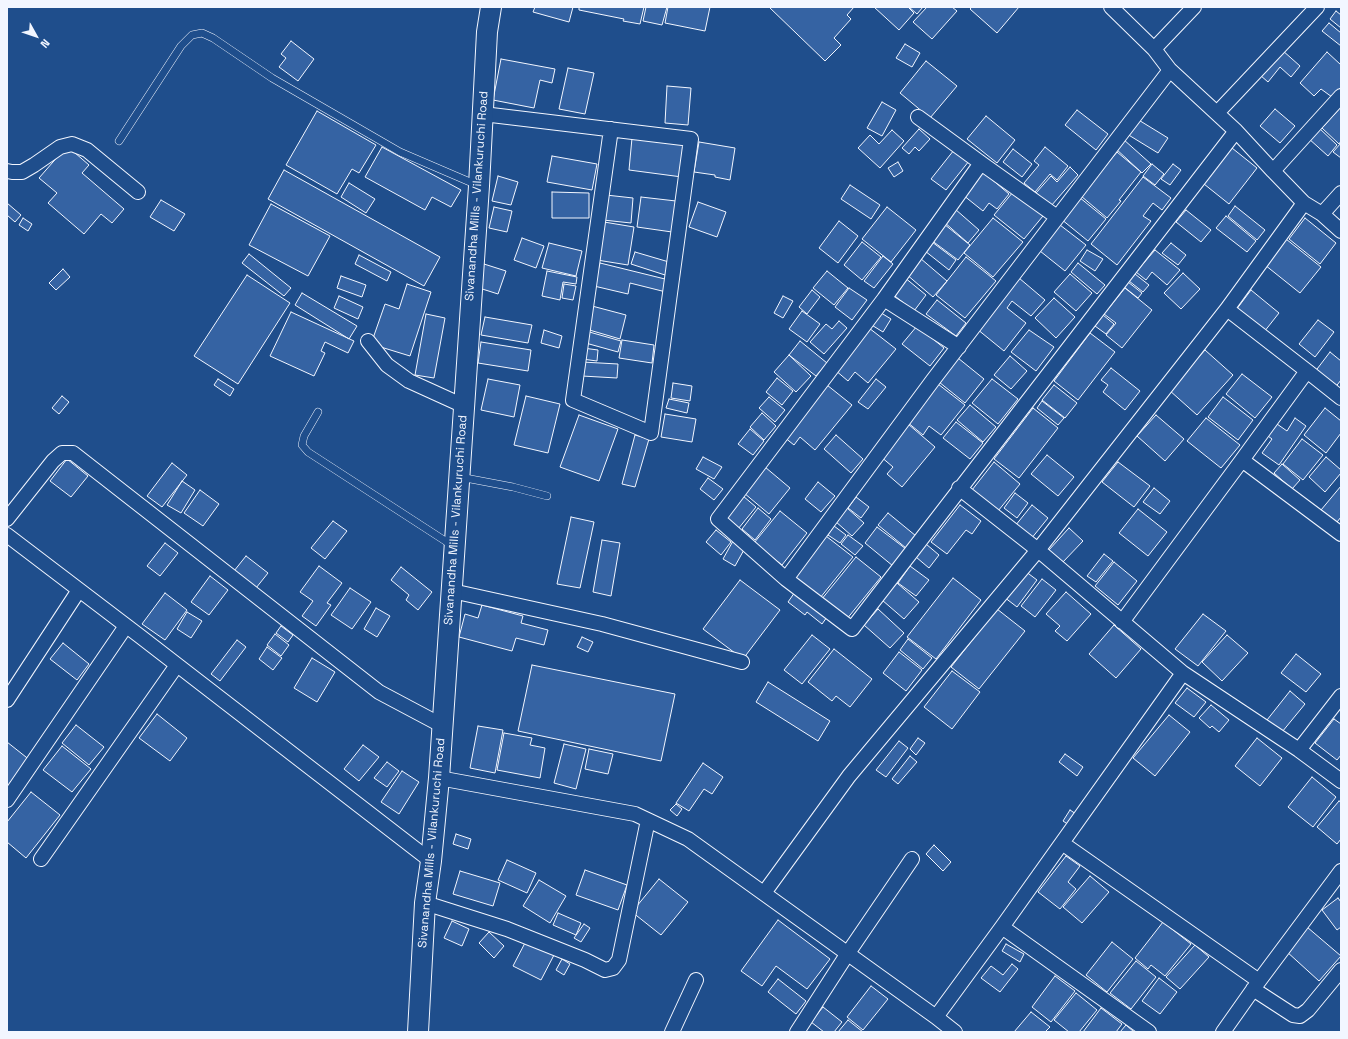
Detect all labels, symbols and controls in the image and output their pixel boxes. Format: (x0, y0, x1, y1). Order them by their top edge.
north arrow (16, 16, 56, 56)
text: N (37, 36, 53, 51)
street label: Sivanandha Mills - Vilankuruchi Road (462, 90, 492, 302)
street label: Sivanandha Mills - Vilankuruchi Road (441, 414, 471, 626)
street label: Sivanandha Mills - Vilankuruchi Road (416, 737, 448, 949)

